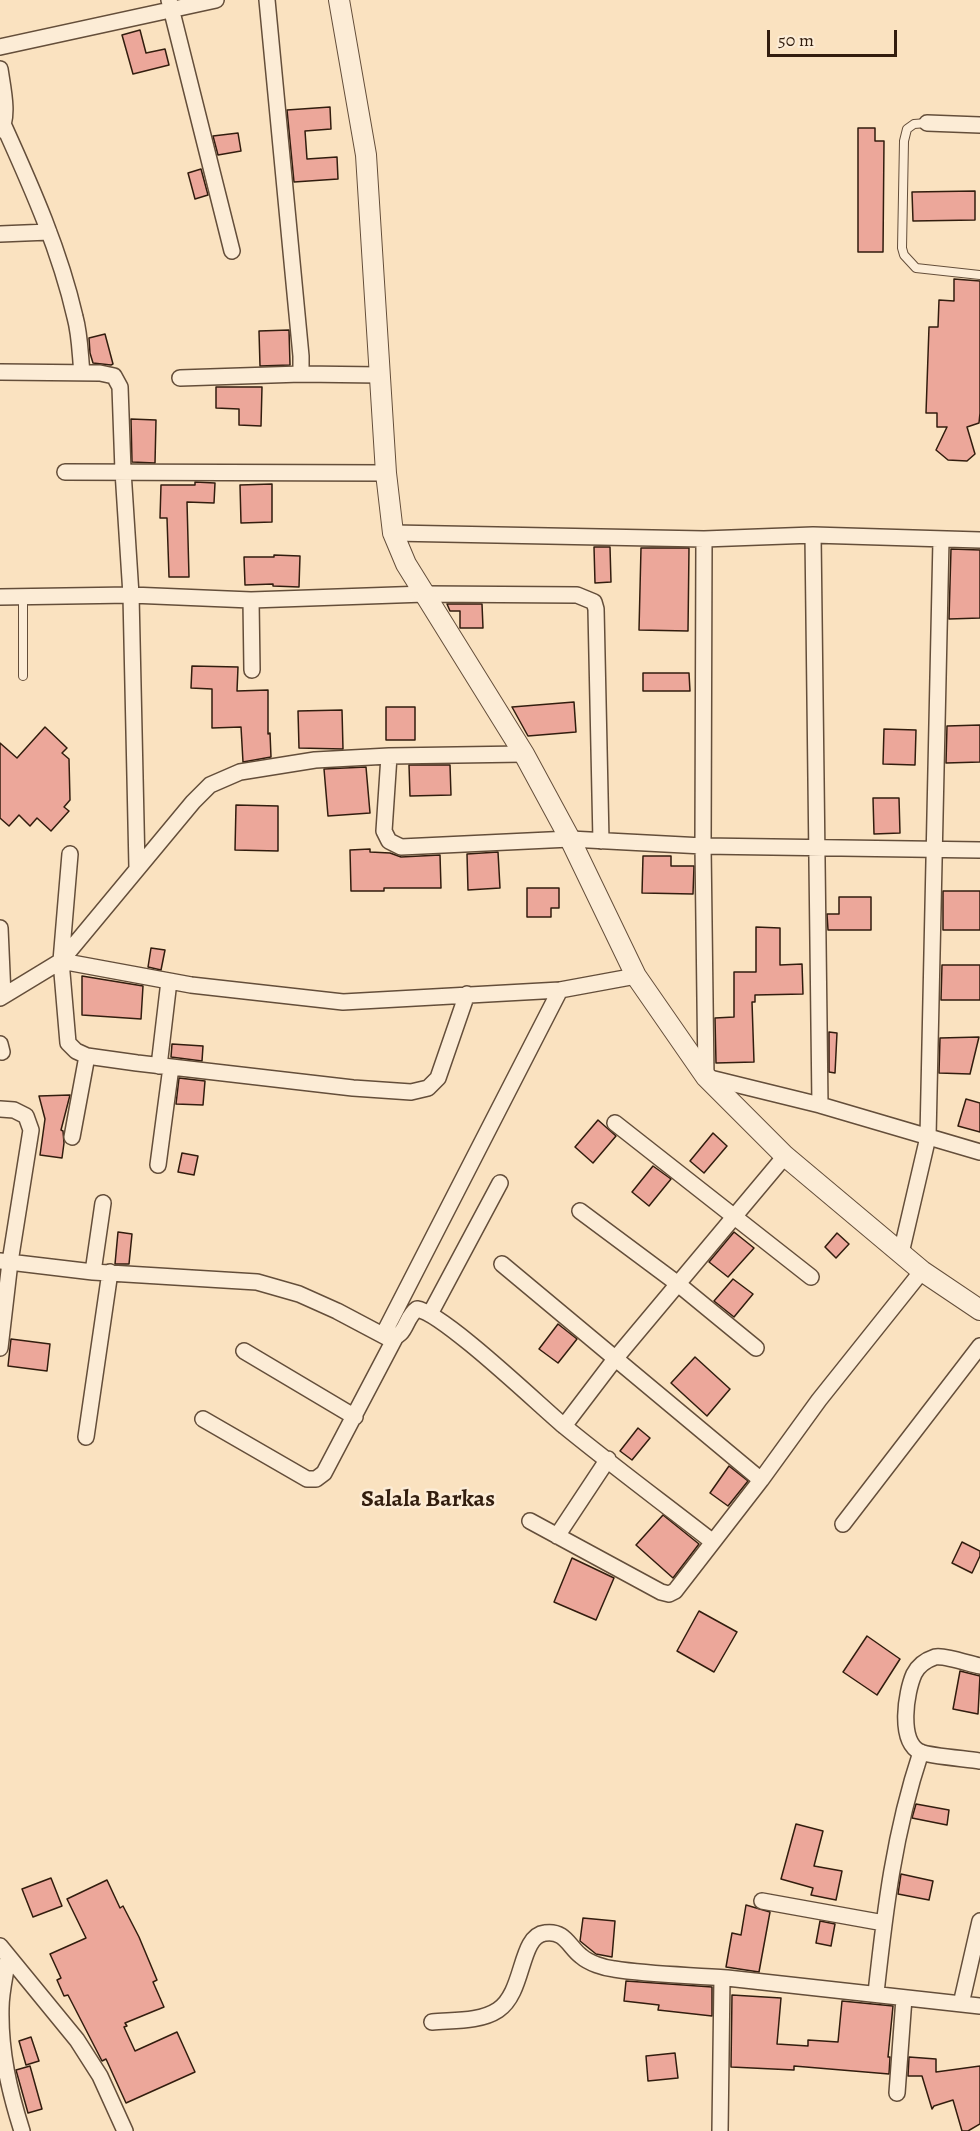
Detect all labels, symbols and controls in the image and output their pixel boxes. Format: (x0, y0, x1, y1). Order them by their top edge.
scale bar (770, 18, 900, 56)
text: 50 m (778, 28, 814, 52)
district label: Salala Barkas (361, 1486, 495, 1514)

